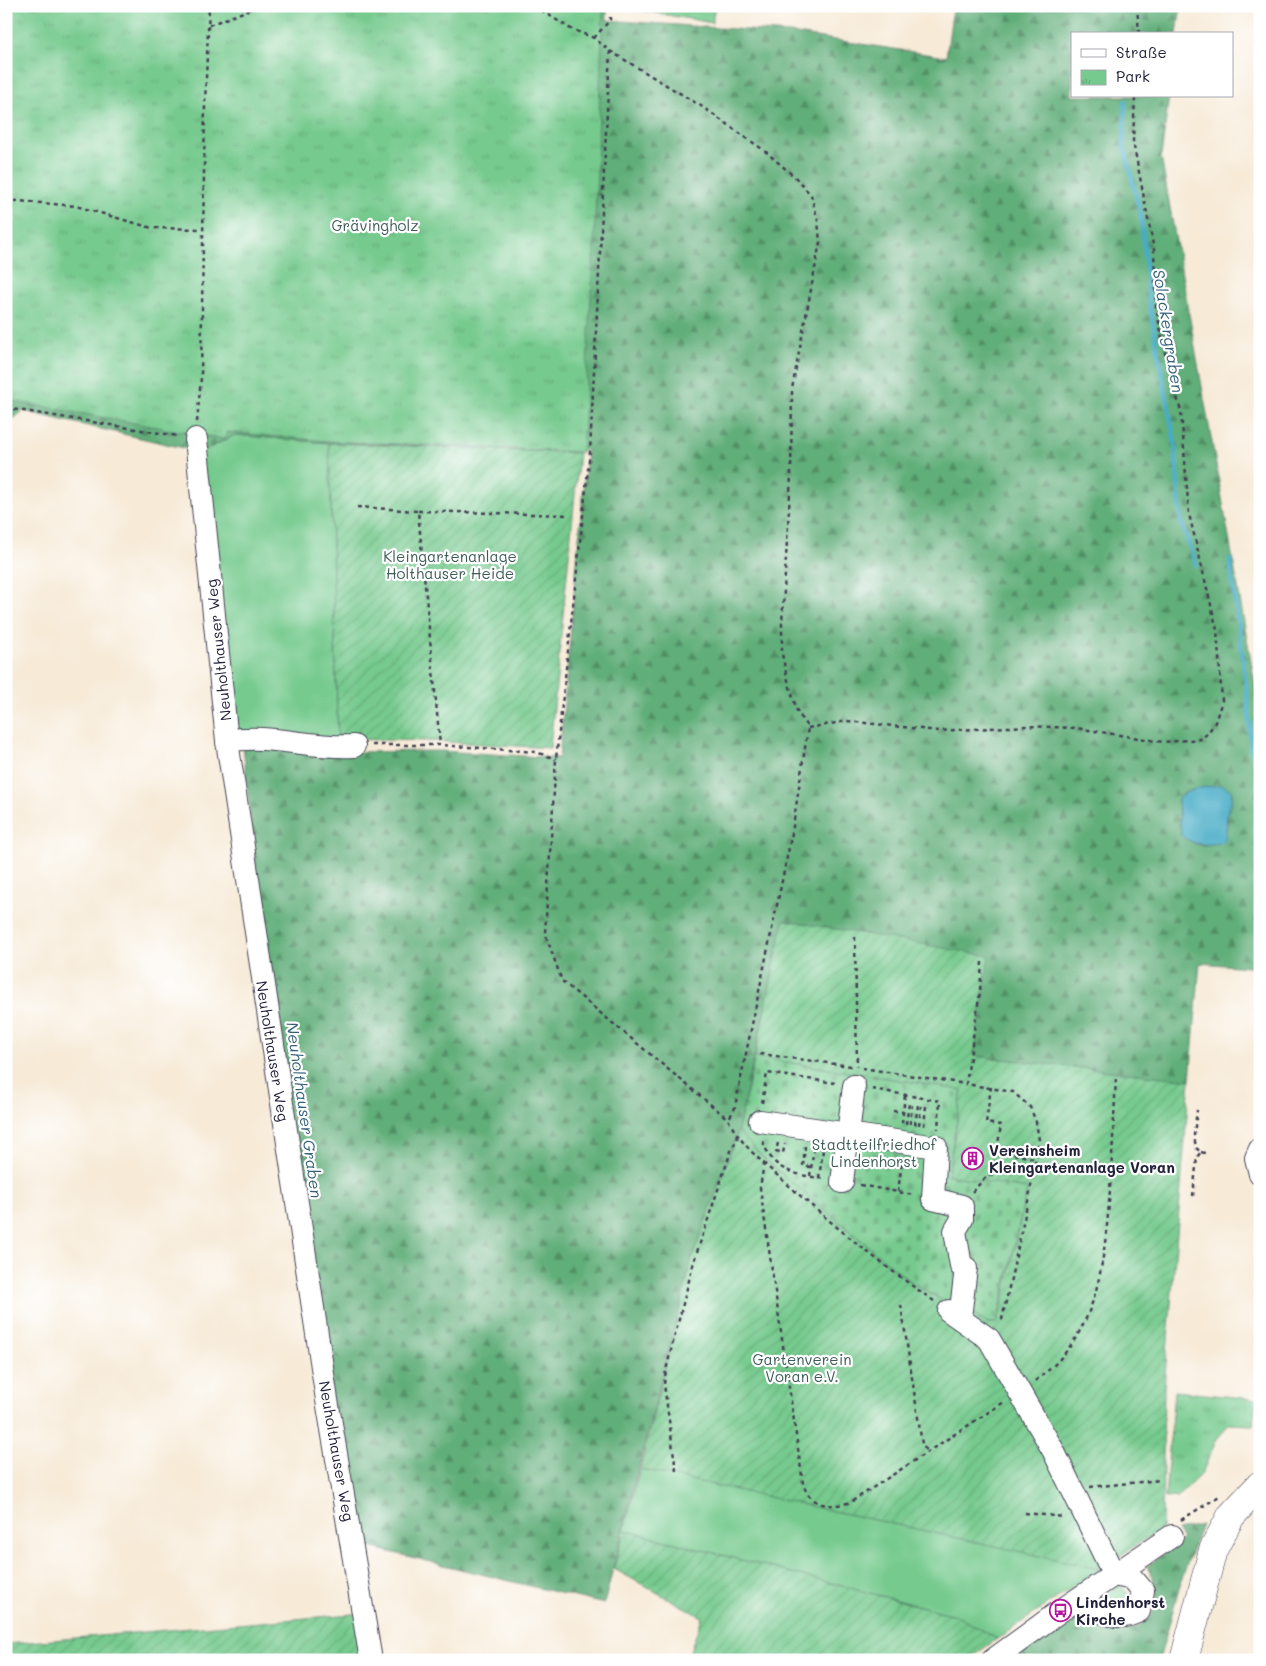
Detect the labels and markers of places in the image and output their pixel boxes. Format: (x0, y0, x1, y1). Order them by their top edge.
place label: Vereinsheim Kleingartenanlage Voran (989, 1140, 1175, 1177)
building icon: Vereinsheim Kleingartenanlage Voran (961, 1147, 985, 1171)
place label: Lindenhorst Kirche (1076, 1592, 1166, 1629)
bus stop icon: Lindenhorst Kirche (1048, 1599, 1072, 1623)

